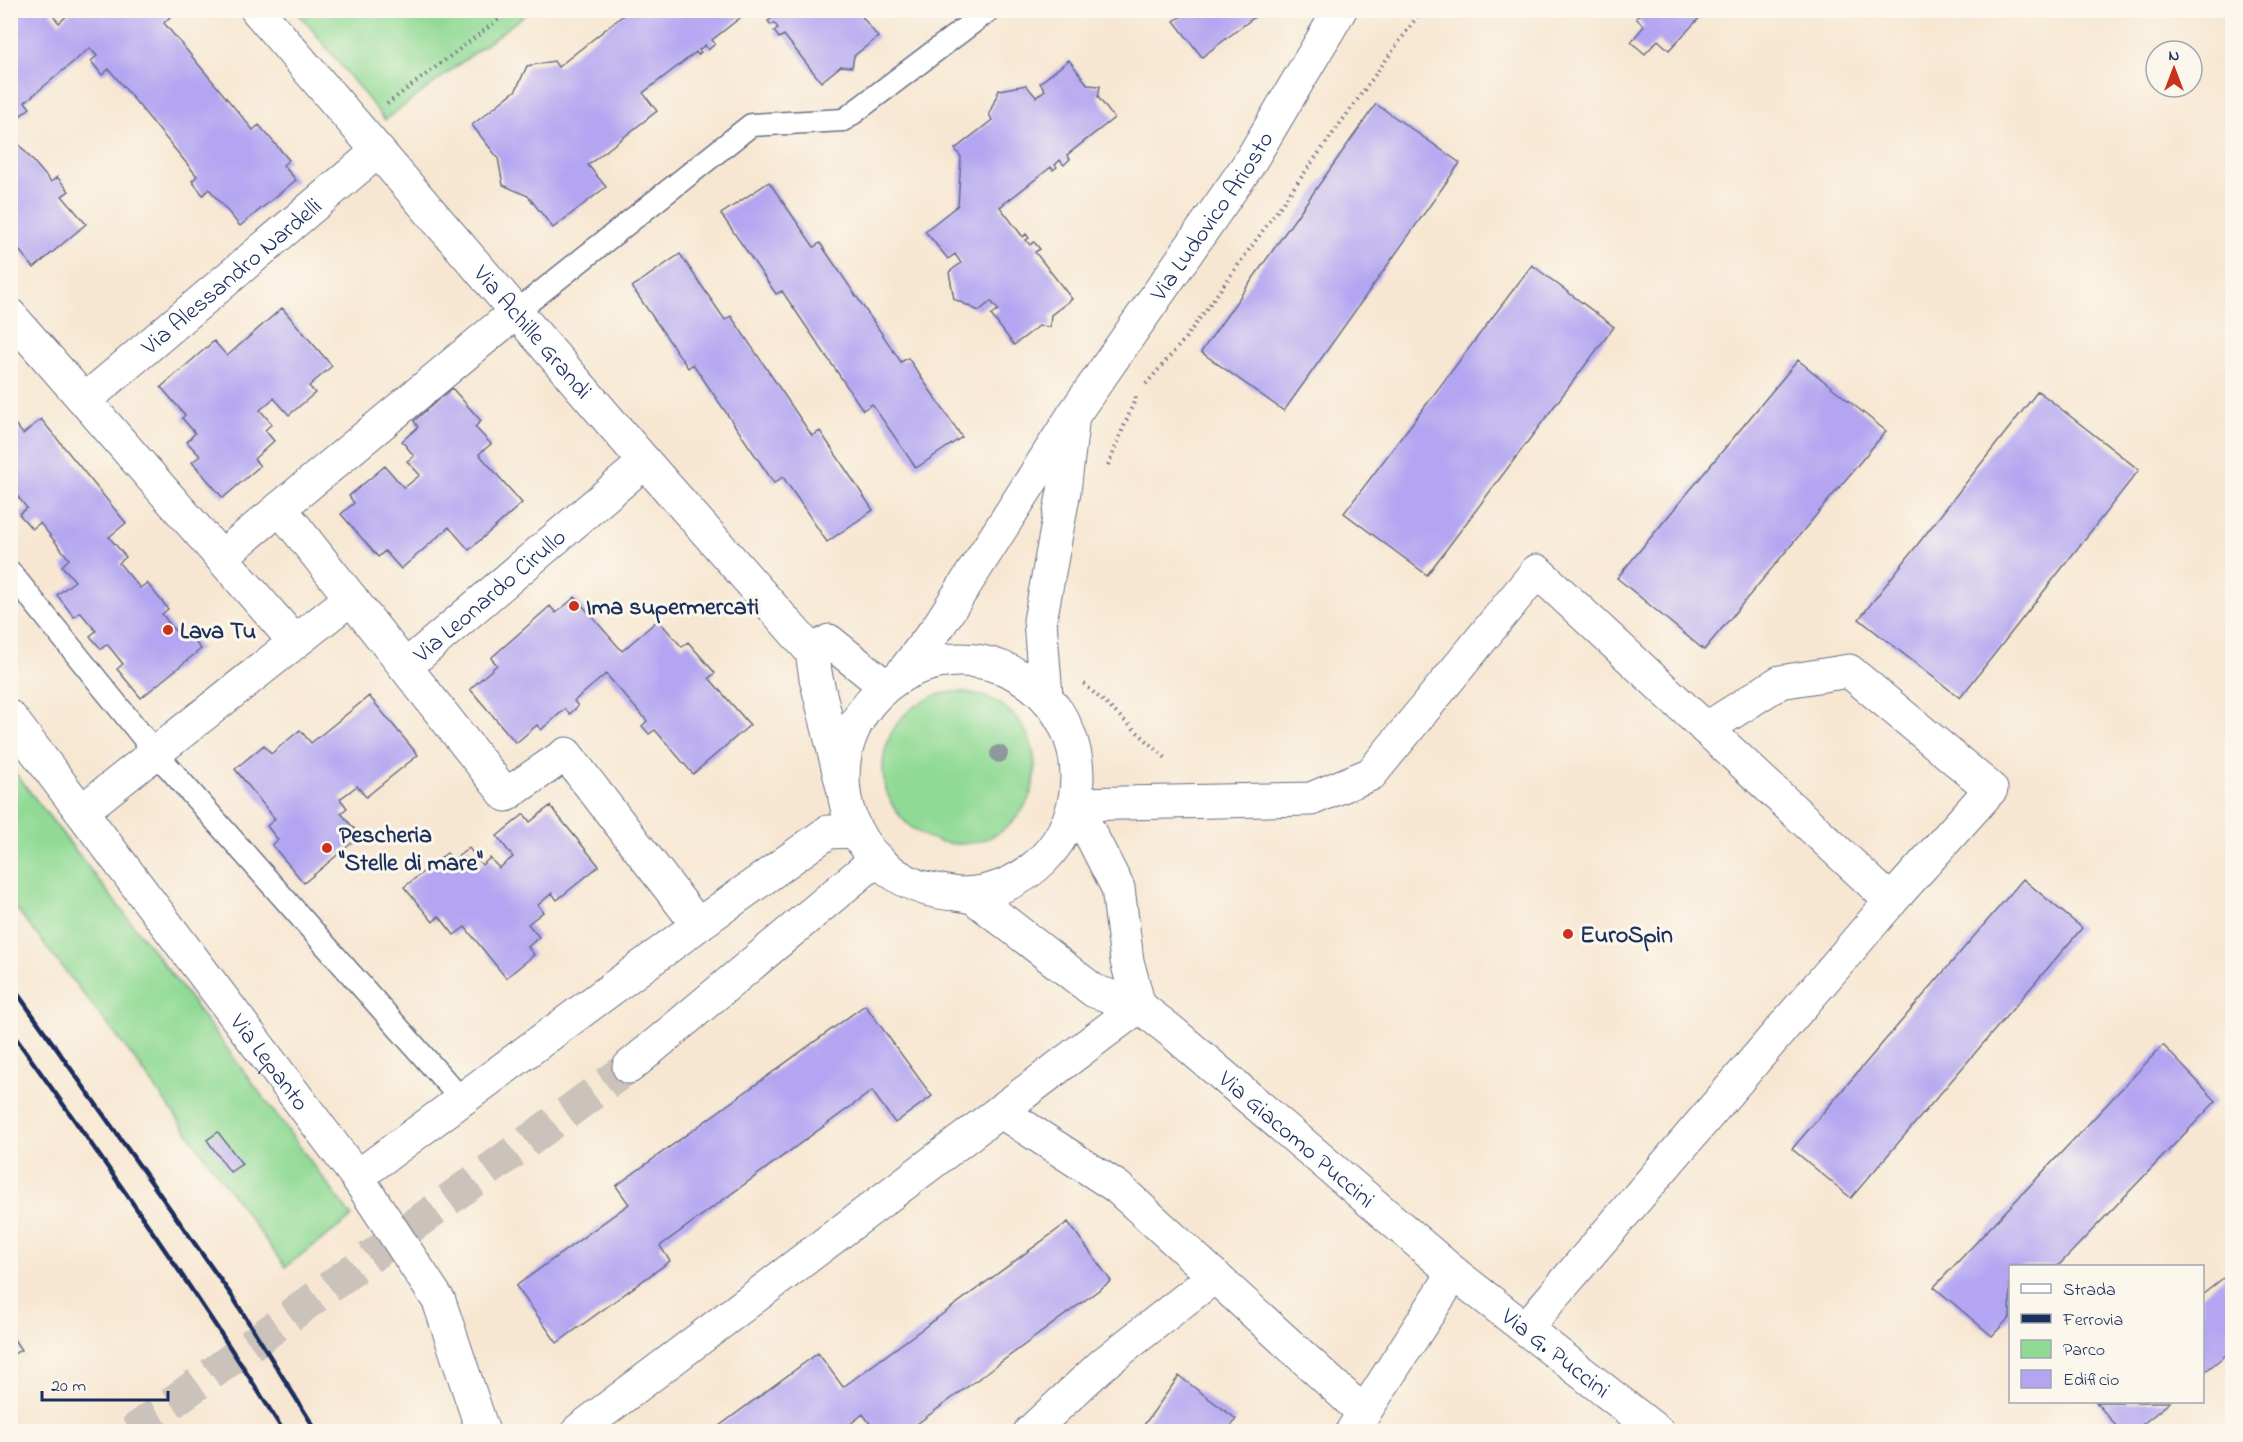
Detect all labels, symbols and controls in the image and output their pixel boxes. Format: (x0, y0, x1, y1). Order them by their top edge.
north arrow (2144, 39, 2204, 99)
text: N (2169, 44, 2180, 68)
street label: Via Ludovico Ariosto (1142, 126, 1284, 310)
street label: Via Alessandro Nardelli (134, 191, 331, 365)
street label: Via Achille Grandi (463, 258, 599, 408)
street label: Via Leonardo Cirullo (406, 521, 575, 673)
place label: Ima supermercati (586, 591, 759, 626)
marker: Ima supermercati (567, 599, 581, 613)
place label: Lava Tu (180, 615, 256, 650)
marker: Lava Tu (161, 623, 175, 637)
place label: Pescheria "Stelle di mare" (338, 819, 483, 882)
marker: Pescheria "Stelle di mare" (320, 841, 334, 855)
place label: EuroSpin (1580, 919, 1673, 954)
marker: EuroSpin (1561, 927, 1575, 941)
street label: Via Lepanto (219, 1007, 316, 1119)
street label: Via Giacomo Puccini (1209, 1063, 1381, 1218)
legend (2009, 1265, 2204, 1403)
text: Strada (2063, 1278, 2116, 1304)
street label: Via G. Puccini (1492, 1300, 1617, 1408)
text: Ferrovia (2062, 1308, 2123, 1334)
text: Parco (2063, 1338, 2105, 1364)
scale bar (42, 1364, 168, 1402)
text: Edificio (2063, 1368, 2119, 1394)
text: 20 m (51, 1374, 86, 1400)

